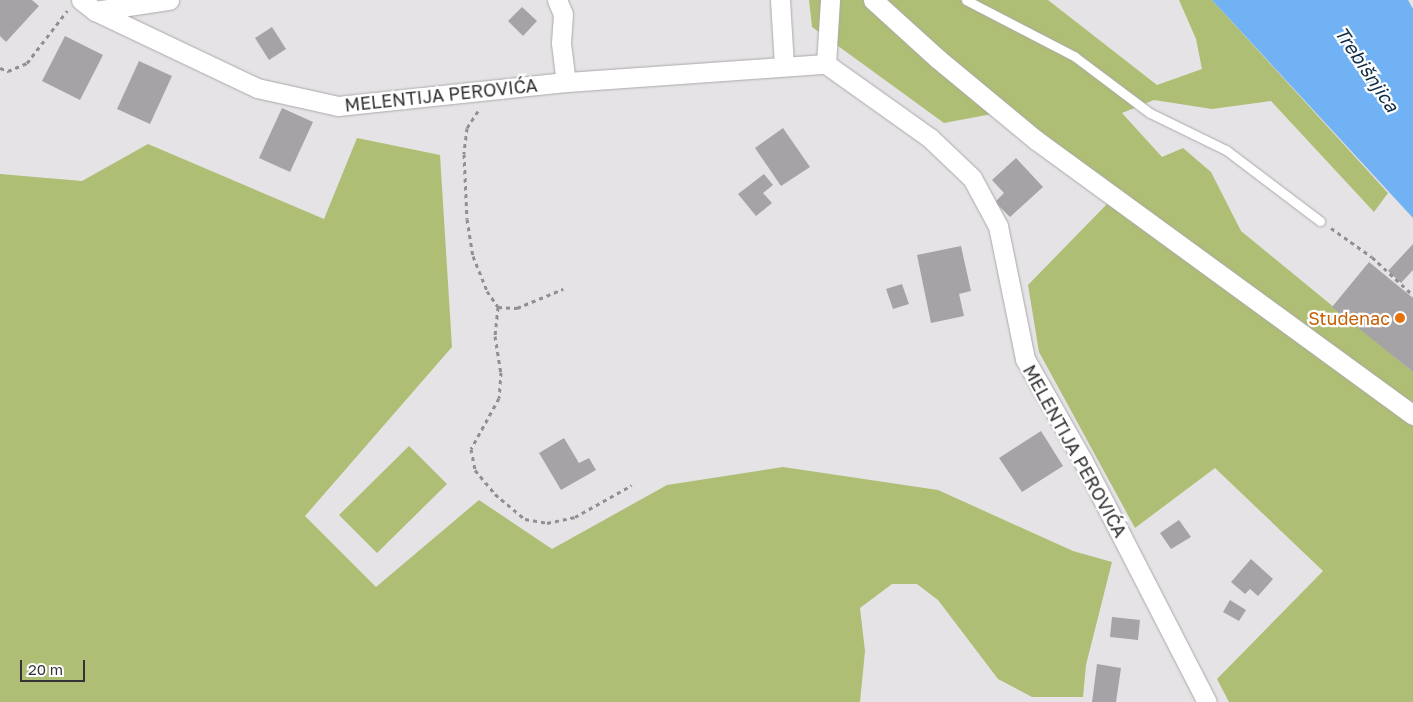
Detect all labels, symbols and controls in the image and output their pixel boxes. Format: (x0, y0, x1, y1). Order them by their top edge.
water label: Trebišnjica (1330, 22, 1404, 116)
street label: MELENTIJA PEROVIĆA (343, 74, 539, 116)
place label: Studenac (1308, 307, 1390, 329)
marker: Studenac (1394, 312, 1406, 324)
street label: MELENTIJA PEROVIĆA (1019, 361, 1131, 541)
scale bar (22, 650, 88, 682)
text: 20 m (28, 660, 63, 678)

